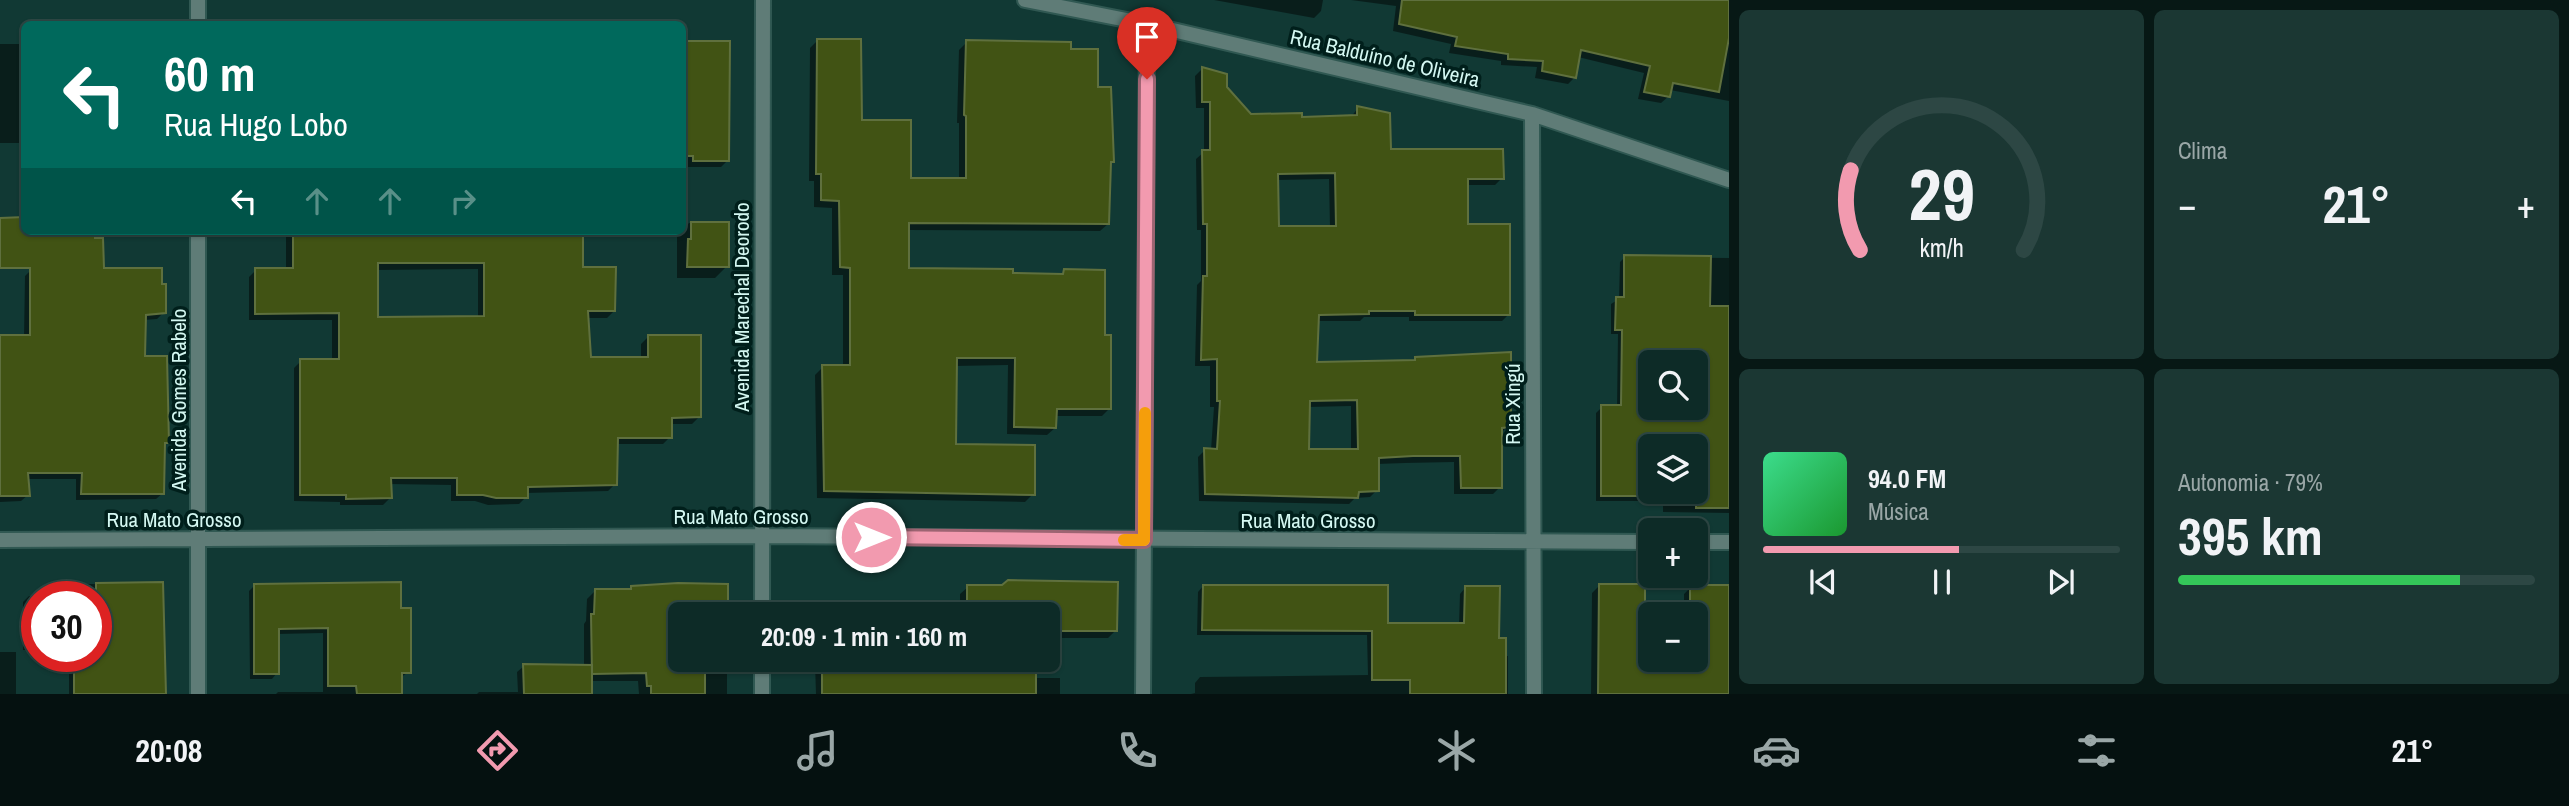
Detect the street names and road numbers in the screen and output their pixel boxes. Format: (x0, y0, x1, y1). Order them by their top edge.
street label: Rua Balduíno de Oliveira (1288, 22, 1483, 94)
street label: Avenida Marechal Deorodo (727, 202, 756, 413)
street label: Avenida Gomes Rabelo (164, 309, 193, 492)
street label: Rua Xingú (1498, 363, 1527, 445)
street label: Rua Mato Grosso (674, 502, 808, 531)
street label: Rua Mato Grosso (107, 505, 241, 534)
street label: Rua Mato Grosso (1241, 506, 1375, 535)

